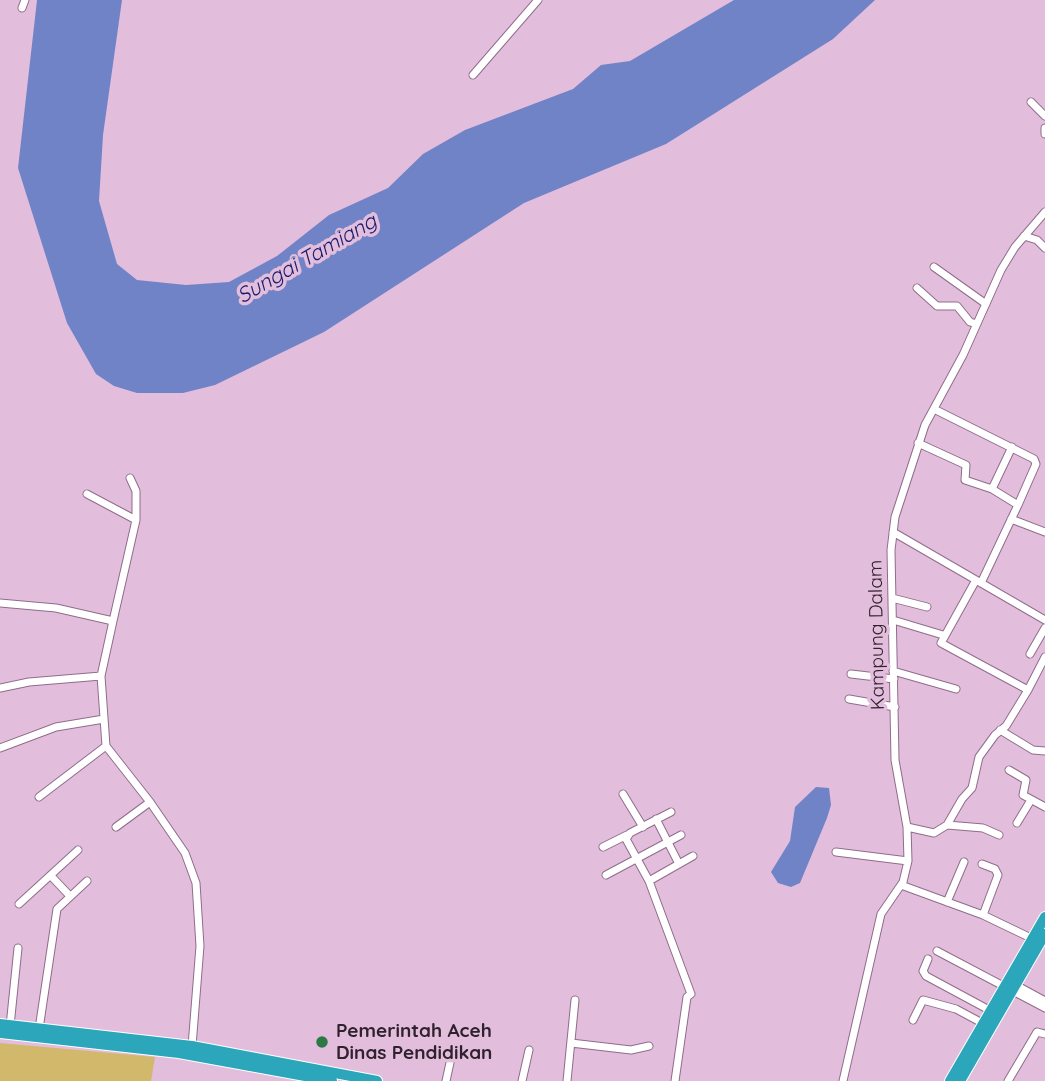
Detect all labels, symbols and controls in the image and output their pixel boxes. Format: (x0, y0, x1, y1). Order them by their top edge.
water label: Sungai Tamiang (233, 209, 381, 309)
street label: Kampung Dalam (864, 560, 890, 710)
place label: Pemerintah Aceh Dinas Pendidikan (336, 1020, 492, 1064)
marker: Pemerintah Aceh Dinas Pendidikan (314, 1034, 330, 1050)

